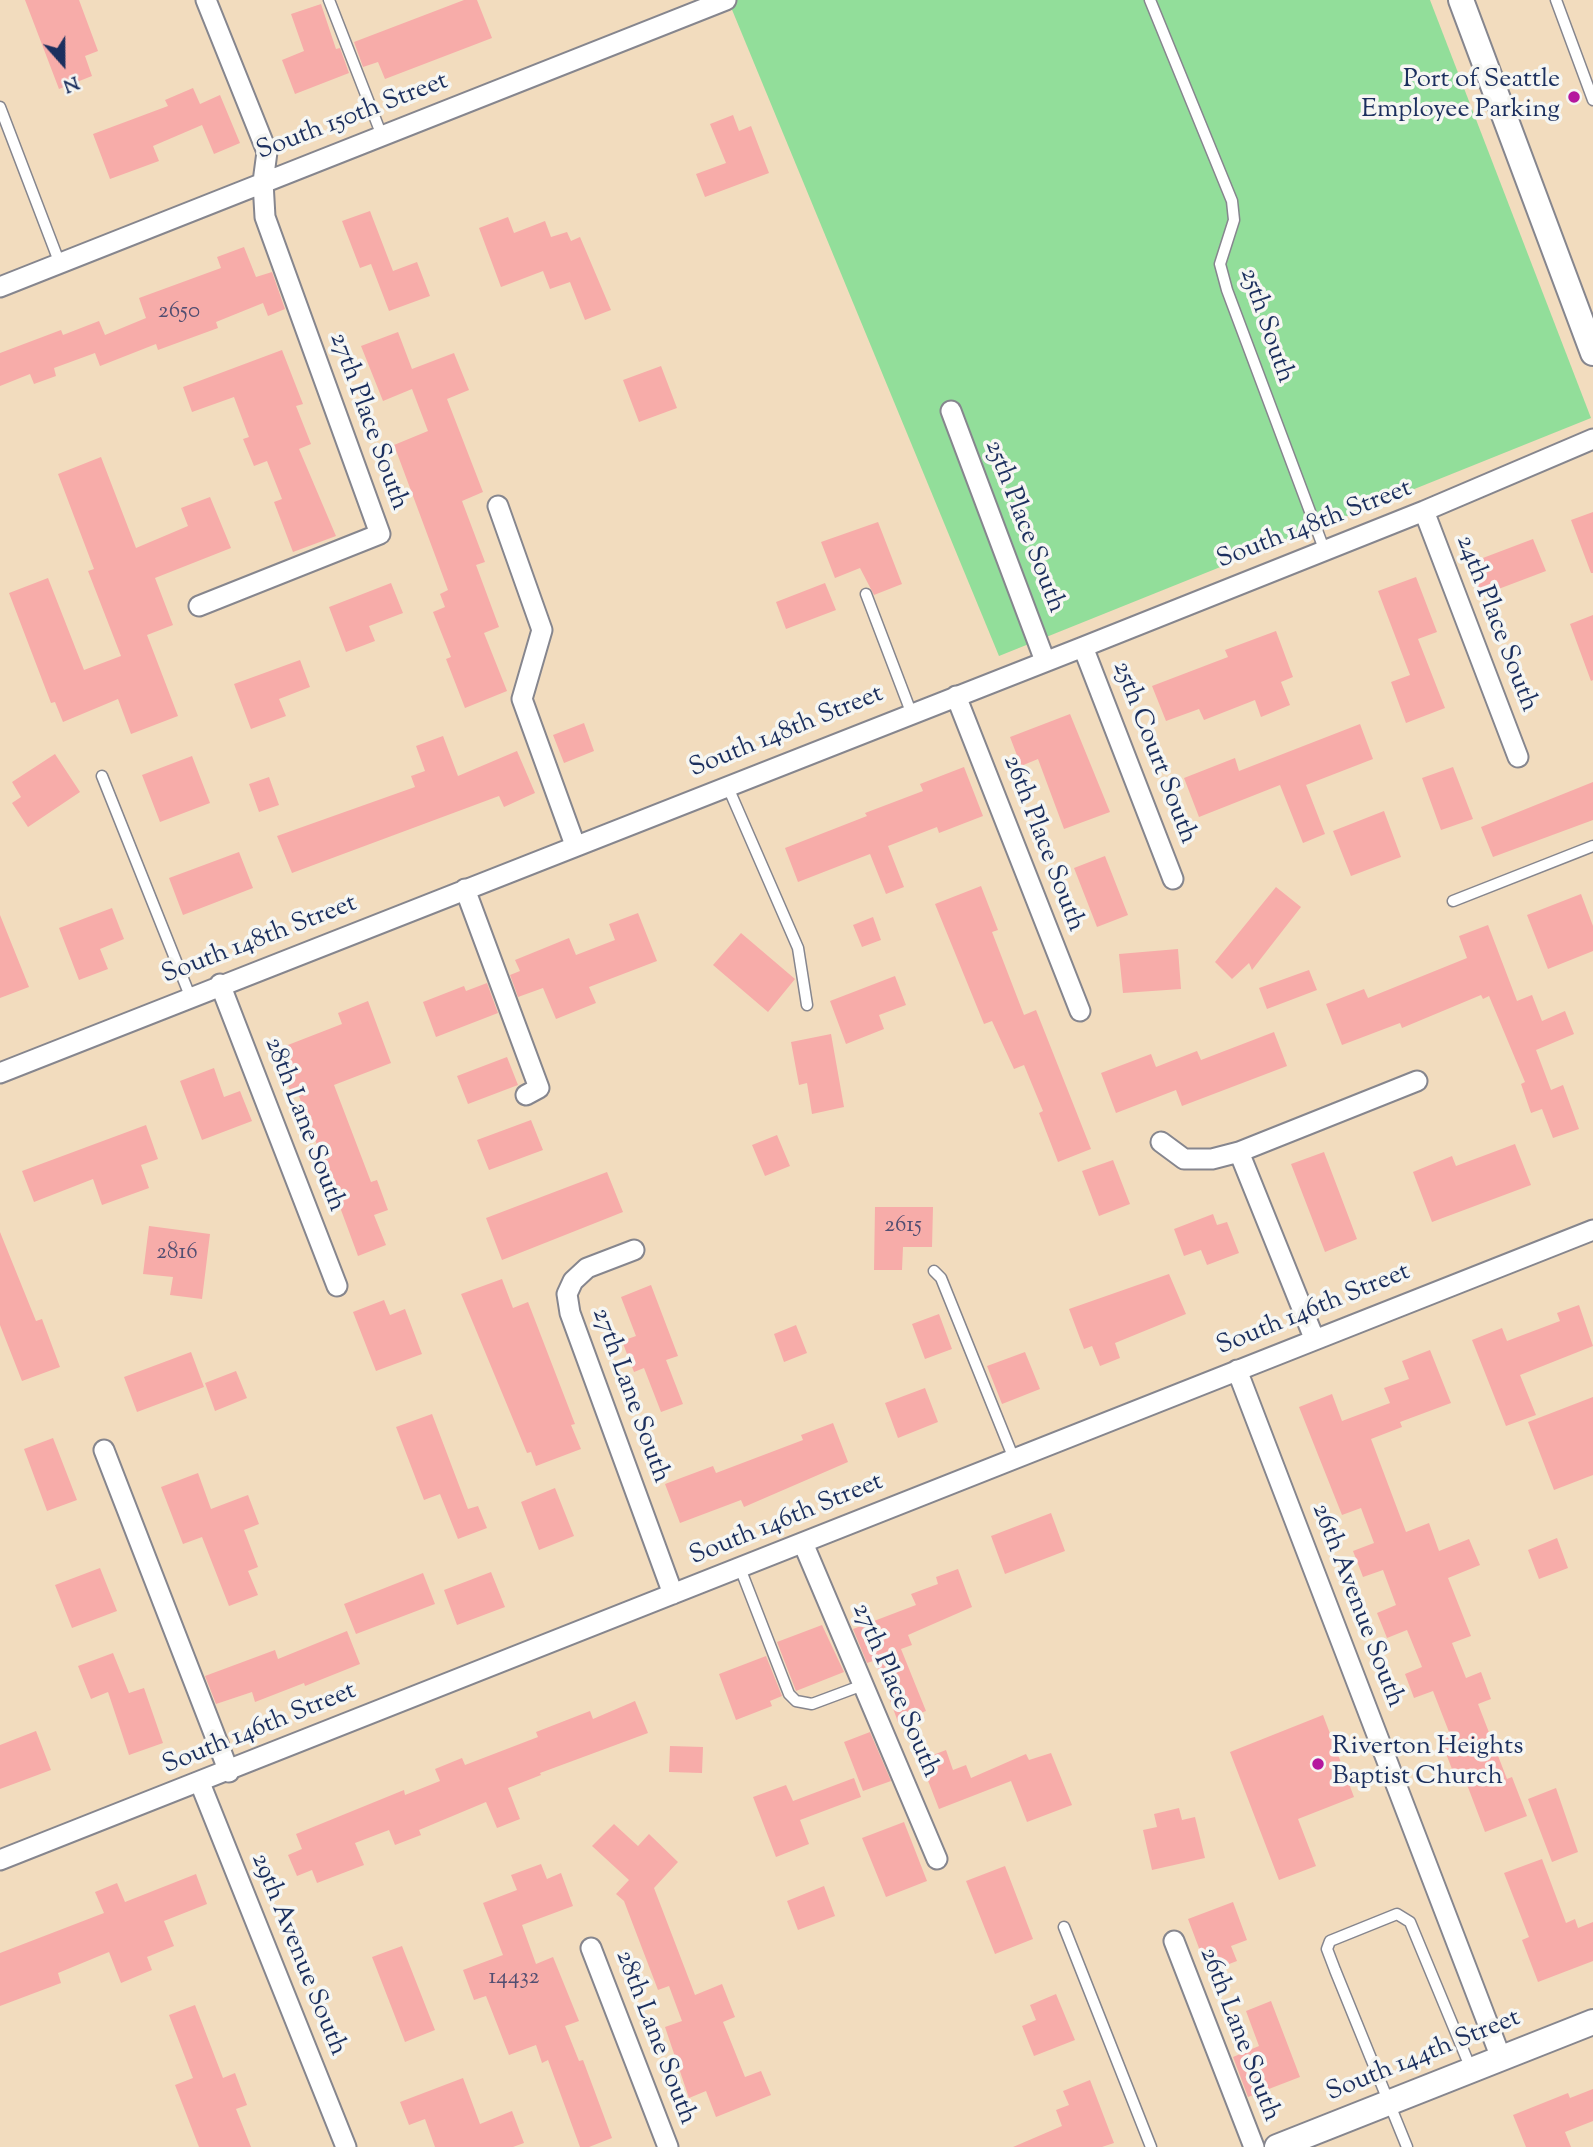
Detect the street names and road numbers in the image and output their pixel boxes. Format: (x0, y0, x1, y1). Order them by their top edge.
street label: South 150th Street (253, 67, 453, 169)
street label: 25th South (1231, 264, 1299, 388)
street label: 27th Place South (320, 329, 414, 515)
street label: 25th Place South (976, 436, 1070, 618)
street label: South 148th Street (1213, 474, 1417, 578)
street label: 24th Place South (1447, 531, 1543, 717)
street label: 25th Court South (1104, 657, 1202, 849)
street label: South 148th Street (686, 680, 888, 786)
street label: 26th Place South (994, 751, 1090, 937)
street label: South 148th Street (158, 889, 362, 993)
street label: 28th Lane South (255, 1033, 351, 1217)
street label: South 146th Street (1213, 1258, 1415, 1364)
street label: 27th Lane South (583, 1304, 675, 1488)
street label: South 146th Street (686, 1468, 888, 1574)
street label: 26th Avenue South (1303, 1500, 1409, 1712)
street label: 27th Place South (843, 1599, 945, 1783)
street label: South 146th Street (159, 1677, 361, 1783)
street label: 29th Avenue South (242, 1849, 352, 2061)
street label: 26th Lane South (1190, 1944, 1286, 2126)
street label: 28th Lane South (606, 1946, 702, 2130)
street label: South 144th Street (1323, 2004, 1525, 2110)

